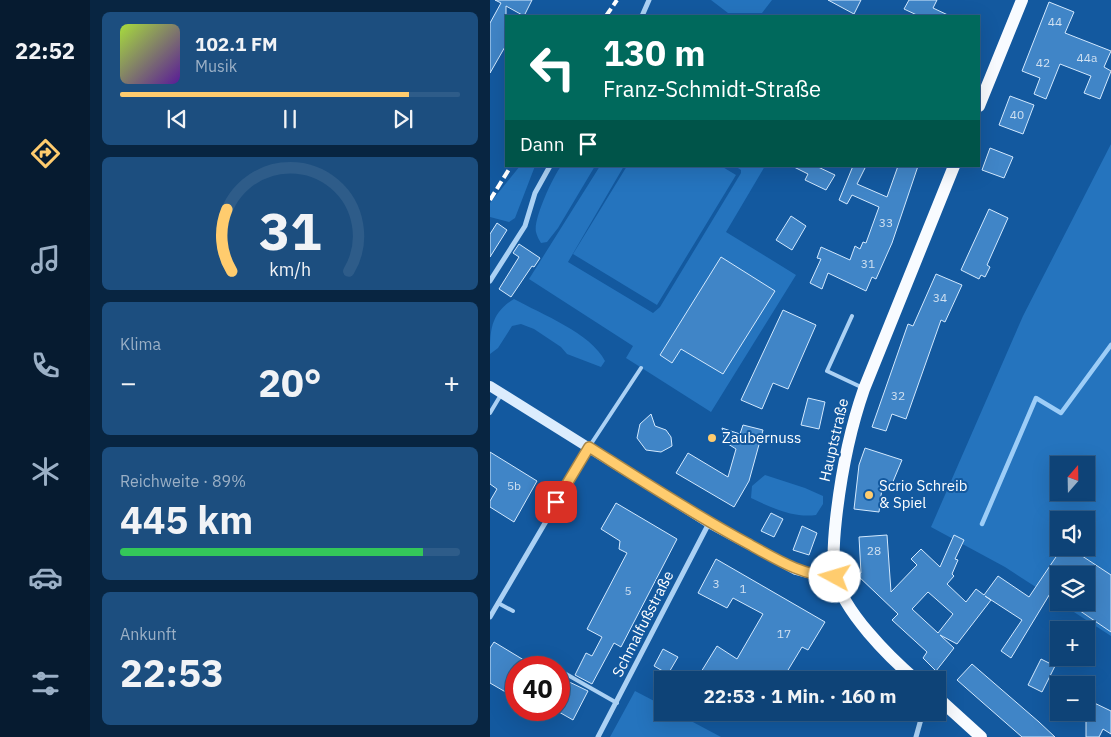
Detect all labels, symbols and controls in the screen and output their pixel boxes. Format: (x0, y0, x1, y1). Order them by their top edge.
house number: 44 (1048, 14, 1062, 29)
text: 130 m (603, 30, 706, 76)
text: 102.1 FM (195, 32, 278, 56)
icon: left (520, 35, 585, 100)
text: 22:52 (15, 36, 75, 65)
house number: 44a (1077, 50, 1098, 65)
house number: 42 (1036, 55, 1050, 70)
text: Musik (195, 56, 237, 76)
text: Franz-Schmidt-Straße (603, 74, 821, 103)
icon: previous (163, 105, 191, 133)
icon: pause (276, 105, 304, 133)
icon: next (389, 105, 417, 133)
house number: 40 (1010, 107, 1024, 122)
icon: arrive (574, 130, 602, 158)
text: Dann (520, 132, 564, 156)
icon: directions (28, 136, 63, 171)
text: 31 (259, 197, 321, 264)
house number: 33 (879, 215, 893, 230)
icon: music (28, 242, 63, 277)
house number: 31 (861, 256, 875, 271)
text: km/h (269, 258, 311, 281)
house number: 34 (933, 290, 947, 305)
text: Klima (120, 334, 161, 354)
icon: phone (28, 348, 63, 383)
text: 20° (258, 358, 322, 407)
text: − (120, 364, 137, 401)
text: + (443, 364, 460, 401)
house number: 32 (891, 388, 905, 403)
street label: Hauptstraße (815, 396, 852, 483)
place label: Zaubernuss (722, 428, 801, 447)
marker: Zaubernuss (706, 432, 718, 444)
icon: climate (28, 454, 63, 489)
north arrow (1050, 456, 1095, 501)
map controls (1050, 456, 1095, 721)
text: Reichweite · 89% (120, 471, 246, 491)
place label: Scrio Schreib & Spiel (879, 476, 967, 512)
house number: 5b (507, 478, 521, 493)
pin (535, 481, 577, 523)
icon: arrive (542, 488, 570, 516)
marker: Scrio Schreib & Spiel (863, 489, 875, 501)
text: 445 km (120, 495, 253, 544)
button: sound (1050, 511, 1095, 556)
house number: 28 (867, 543, 881, 558)
position arrow (808, 550, 860, 602)
icon: car (28, 560, 63, 595)
button: layers (1050, 566, 1095, 611)
street label: Schmalfußstraße (608, 567, 678, 680)
house number: 3 (712, 576, 720, 591)
house number: 1 (739, 581, 747, 596)
house number: 5 (624, 583, 632, 598)
button: + (1050, 621, 1095, 666)
text: Ankunft (120, 624, 177, 644)
house number: 17 (777, 626, 791, 641)
text: 22:53 (120, 648, 224, 697)
speed limit sign: 40 (505, 656, 570, 721)
icon: filters (28, 666, 63, 701)
button: − (1050, 676, 1095, 721)
text: 22:53 · 1 Min. · 160 m (703, 684, 897, 708)

